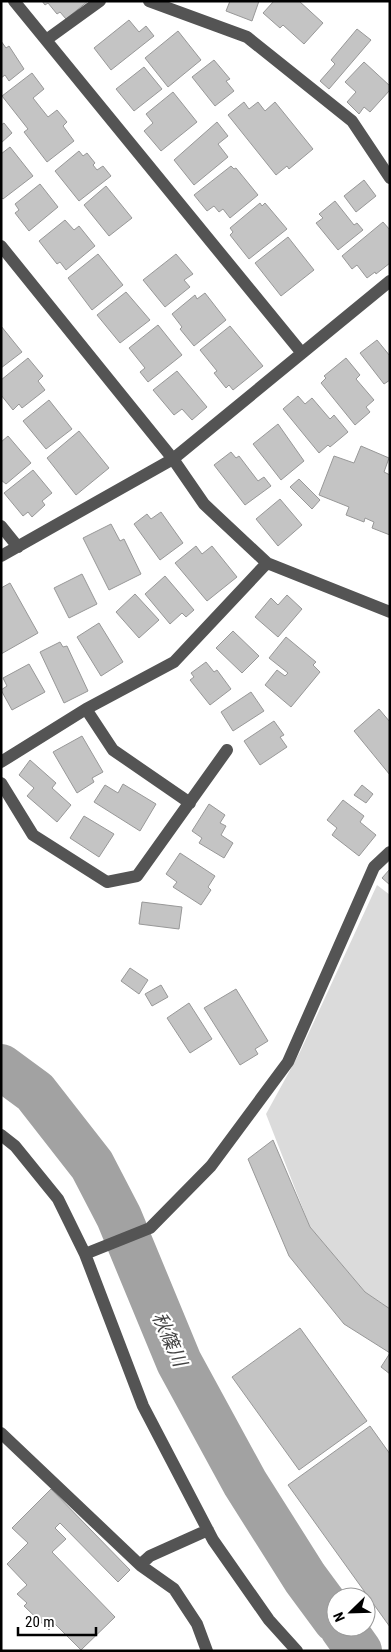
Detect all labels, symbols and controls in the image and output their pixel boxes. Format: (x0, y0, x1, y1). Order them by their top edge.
water label: 秋篠川 (147, 1308, 192, 1372)
north arrow (326, 1587, 376, 1637)
scale bar (18, 1604, 95, 1636)
text: N (330, 1610, 348, 1624)
text: 20 m (25, 1613, 55, 1631)

